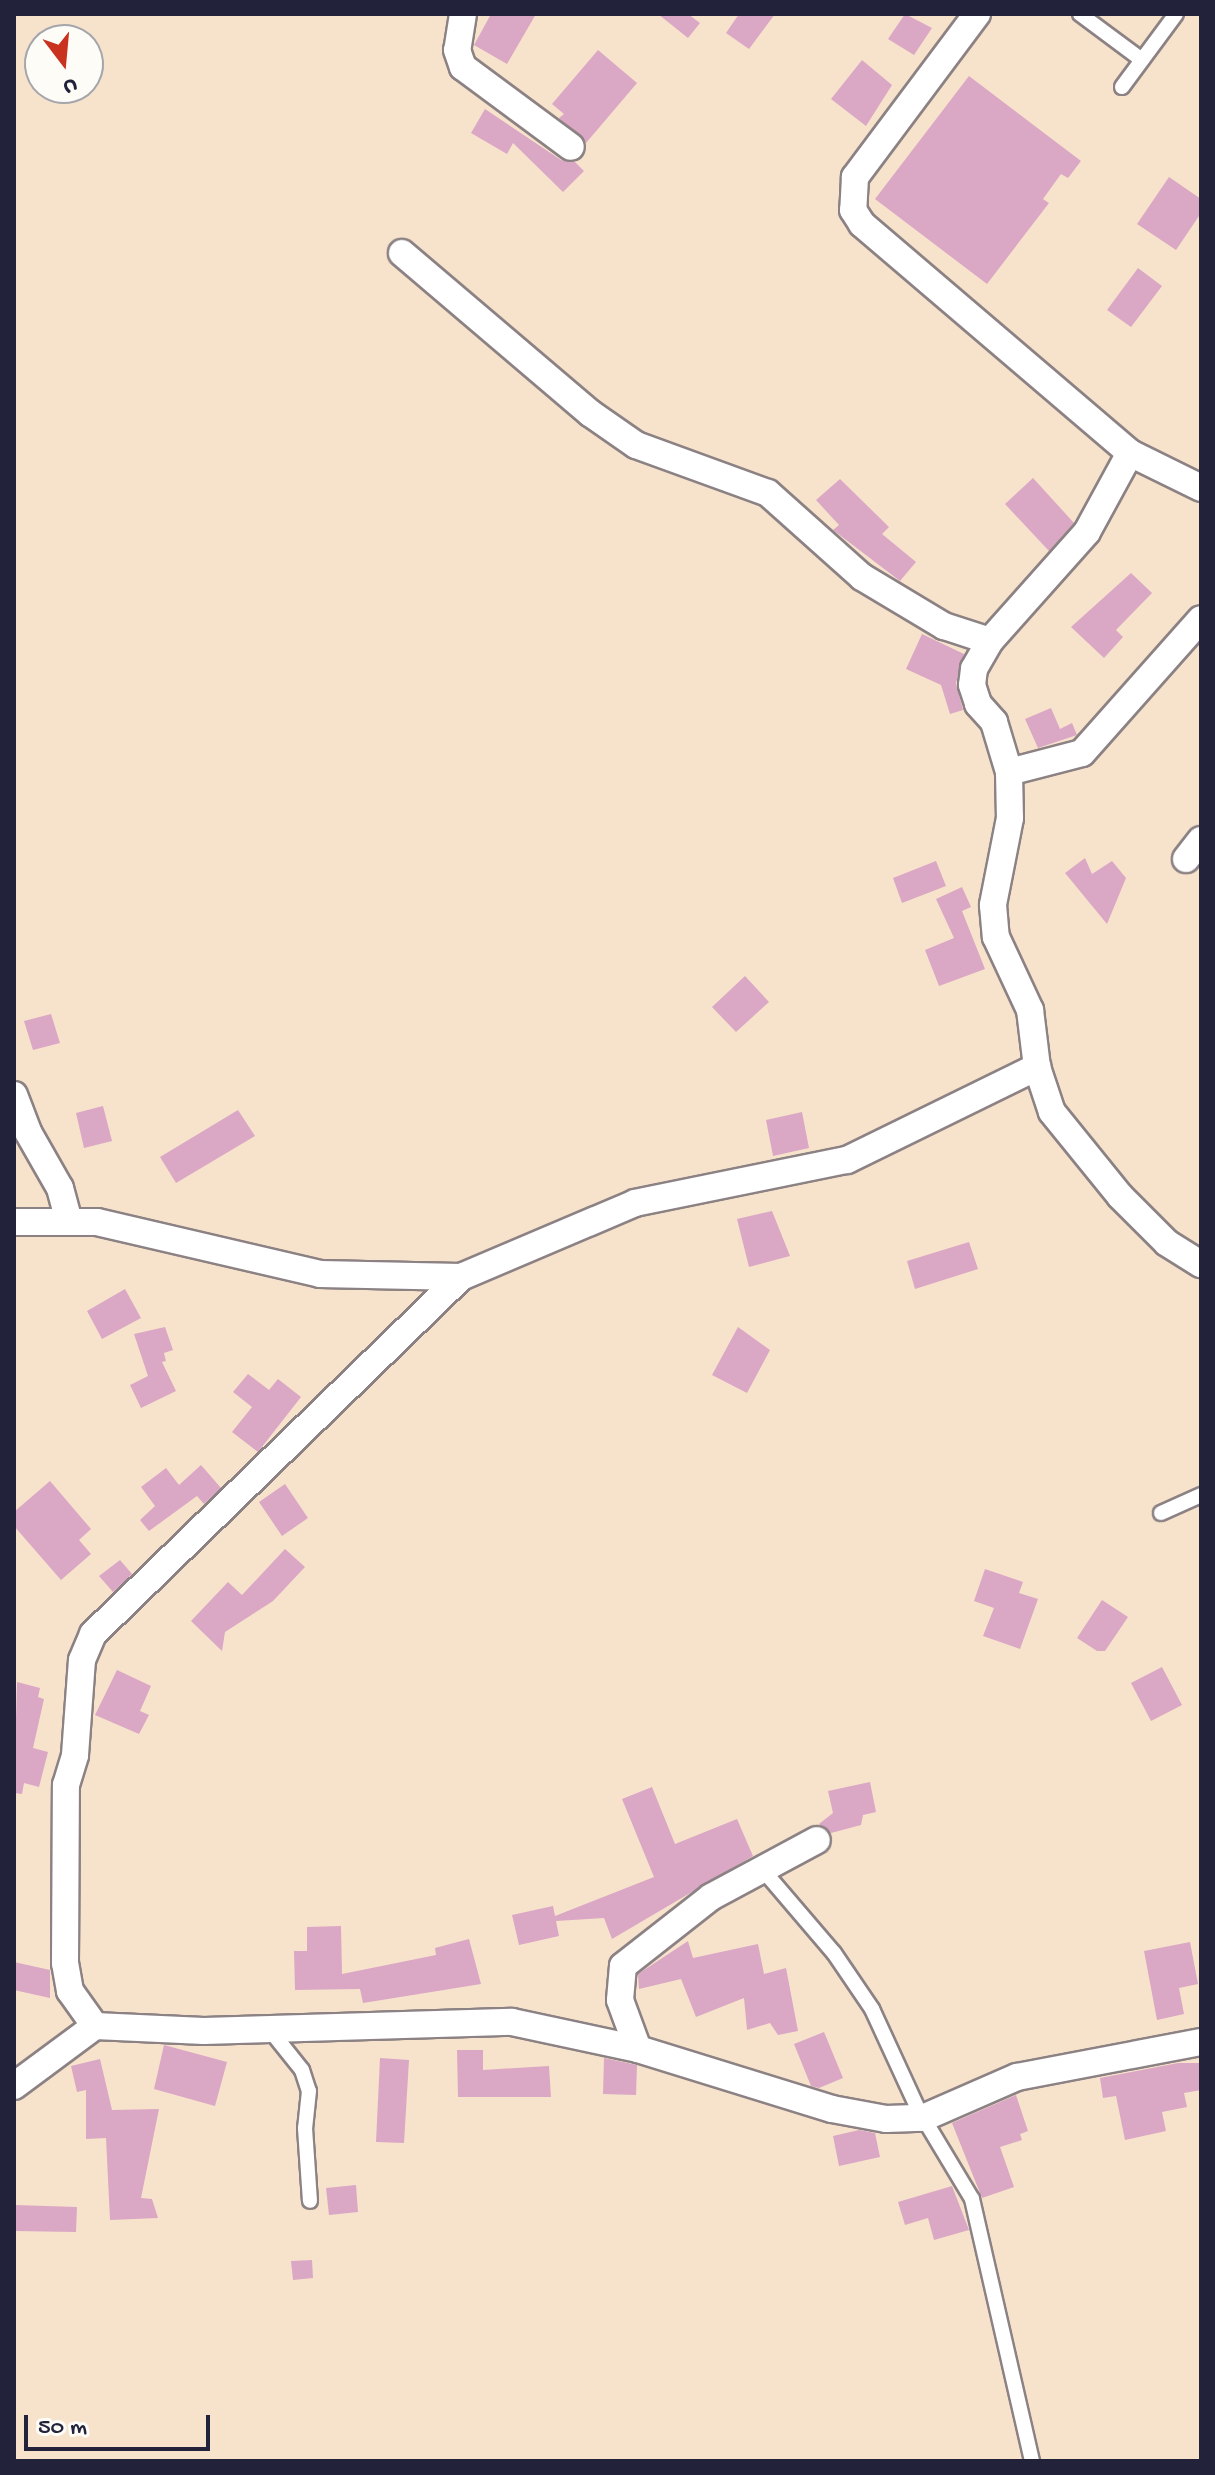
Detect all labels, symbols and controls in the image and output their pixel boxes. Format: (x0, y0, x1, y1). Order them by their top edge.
north arrow (24, 24, 104, 104)
text: U (60, 71, 80, 99)
scale bar (28, 2399, 214, 2449)
text: 50 m (38, 2414, 87, 2443)

